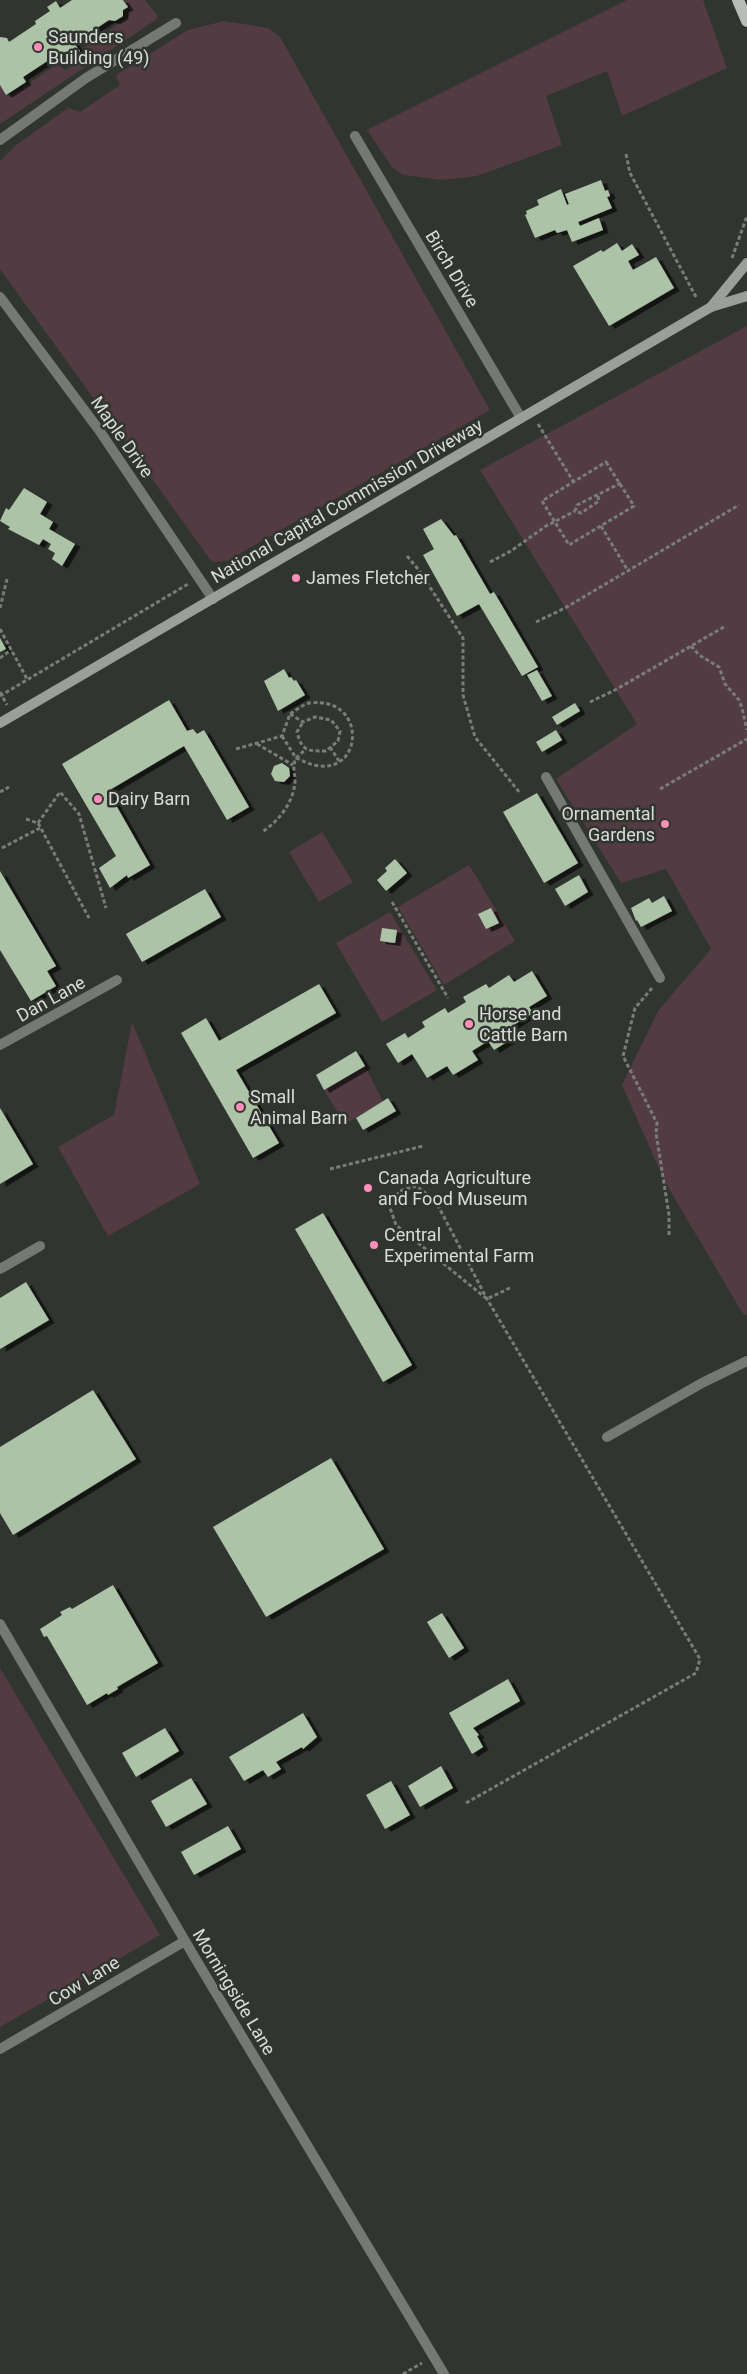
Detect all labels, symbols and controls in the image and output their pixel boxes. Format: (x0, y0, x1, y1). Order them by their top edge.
place label: Saunders Building (49) (48, 26, 150, 69)
marker: Saunders Building (49) (32, 41, 44, 53)
street label: Birch Drive (421, 227, 484, 311)
street label: Maple Drive (87, 392, 158, 481)
street label: National Capital Commission Driveway (207, 414, 487, 587)
place label: James Fletcher (306, 567, 430, 588)
marker: James Fletcher (290, 572, 302, 584)
place label: Dairy Barn (108, 788, 190, 809)
marker: Dairy Barn (92, 793, 104, 805)
place label: Ornamental Gardens (561, 803, 655, 845)
marker: Ornamental Gardens (659, 818, 671, 830)
street label: Dan Lane (13, 971, 89, 1026)
place label: Horse and Cattle Barn (479, 1003, 568, 1045)
marker: Horse and Cattle Barn (463, 1018, 475, 1030)
place label: Small Animal Barn (250, 1086, 348, 1128)
marker: Small Animal Barn (234, 1101, 246, 1113)
place label: Canada Agriculture and Food Museum (378, 1167, 531, 1209)
marker: Canada Agriculture and Food Museum (362, 1182, 374, 1194)
place label: Central Experimental Farm (384, 1224, 534, 1266)
marker: Central Experimental Farm (368, 1239, 380, 1251)
street label: Morningside Lane (189, 1925, 280, 2059)
street label: Cow Lane (44, 1951, 123, 2010)

